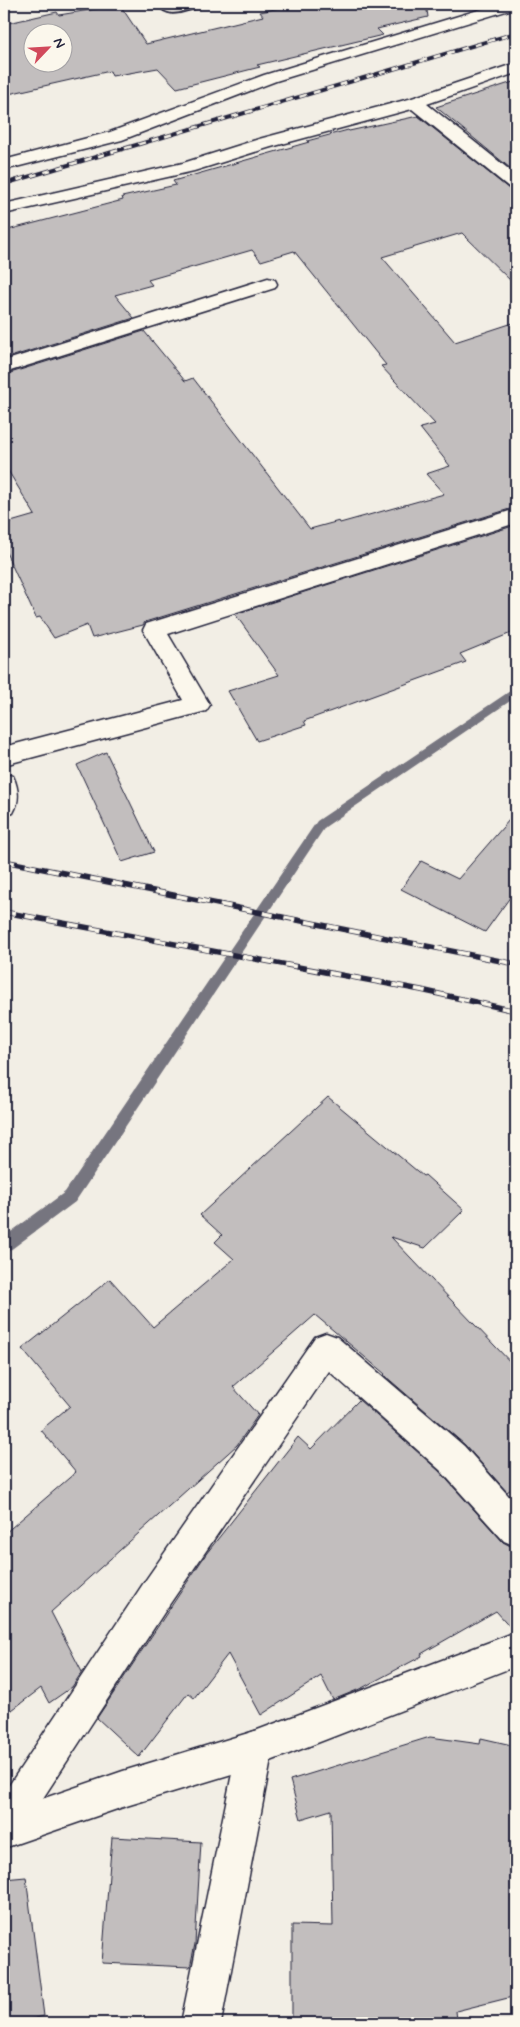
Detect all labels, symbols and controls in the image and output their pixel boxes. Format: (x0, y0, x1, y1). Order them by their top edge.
north arrow (22, 22, 72, 72)
text: N (49, 35, 69, 51)

